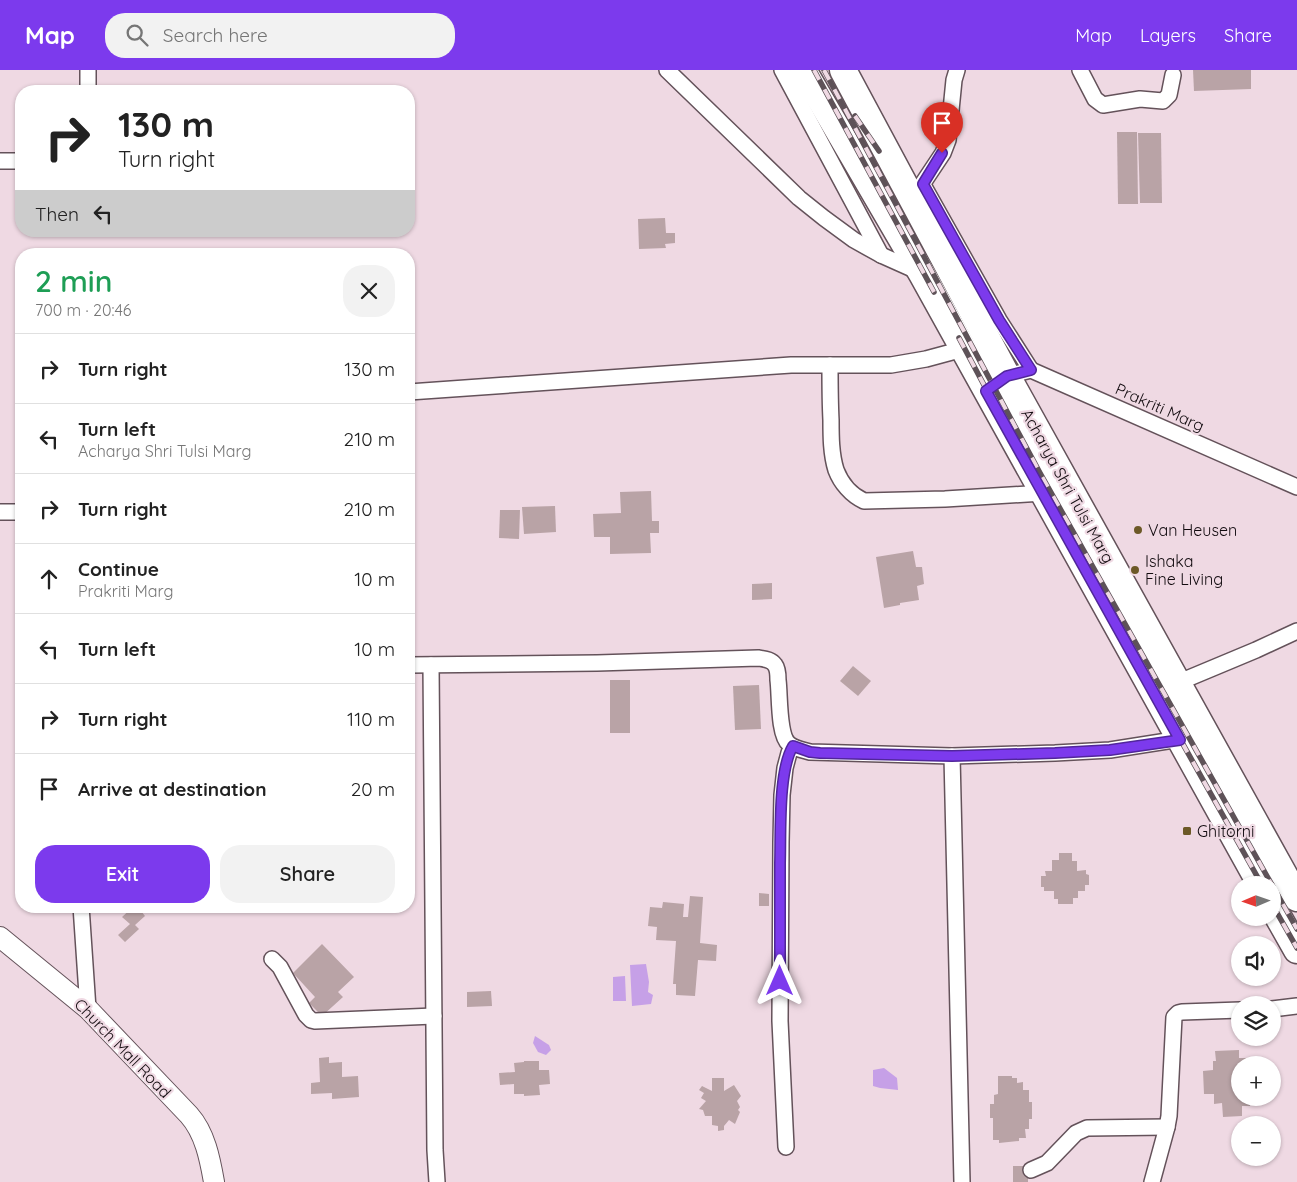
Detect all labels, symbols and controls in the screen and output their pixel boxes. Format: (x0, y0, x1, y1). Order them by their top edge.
search box (105, 13, 455, 58)
text: Map (25, 20, 75, 50)
icon: search (123, 21, 151, 49)
text: Search here (163, 23, 268, 47)
text: Map (1075, 24, 1112, 47)
text: Layers (1140, 24, 1196, 47)
text: Share (1224, 24, 1272, 47)
text: 130 m (118, 102, 214, 146)
pin (921, 102, 963, 153)
icon: right (35, 105, 100, 170)
icon: arrive (928, 109, 956, 137)
text: Turn right (118, 145, 215, 173)
icon: left (89, 200, 117, 228)
text: Then (35, 202, 79, 226)
text: 2 min (35, 262, 112, 300)
button: close (343, 265, 395, 317)
text: 700 m · 20:46 (35, 300, 131, 320)
icon: right (35, 355, 63, 383)
text: Turn right (78, 357, 167, 381)
text: 130 m (344, 357, 395, 381)
street label: Prakriti Marg (1112, 378, 1208, 436)
street label: Acharya Shri Tulsi Marg (1017, 405, 1119, 567)
text: Turn left (78, 417, 156, 441)
icon: left (35, 425, 63, 453)
text: 210 m (344, 427, 395, 451)
text: Acharya Shri Tulsi Marg (78, 441, 251, 461)
icon: right (35, 495, 63, 523)
text: Turn right (78, 497, 167, 521)
text: 210 m (344, 497, 395, 521)
place label: Van Heusen (1148, 520, 1237, 540)
marker: Van Heusen (1132, 524, 1144, 536)
place label: Ishaka Fine Living (1145, 551, 1223, 589)
text: Continue (78, 557, 159, 581)
marker: Ishaka Fine Living (1129, 564, 1141, 576)
icon: ahead (35, 565, 63, 593)
text: 10 m (354, 567, 395, 591)
text: Prakriti Marg (78, 581, 173, 601)
icon: left (35, 635, 63, 663)
text: Turn left (78, 637, 156, 661)
text: 10 m (354, 637, 395, 661)
icon: right (35, 705, 63, 733)
text: Turn right (78, 707, 167, 731)
text: 110 m (347, 707, 395, 731)
icon: arrive (35, 775, 63, 803)
text: Arrive at destination (78, 777, 267, 801)
text: 20 m (351, 777, 395, 801)
place label: Ghitorni (1197, 821, 1254, 841)
marker: Ghitorni (1181, 825, 1193, 837)
button: Exit (35, 845, 210, 903)
button: Share (220, 845, 395, 903)
north arrow (1231, 876, 1281, 926)
map controls (1231, 876, 1281, 1166)
button: sound (1231, 936, 1281, 986)
position arrow (753, 954, 805, 1006)
street label: Church Mall Road (70, 994, 176, 1102)
button: layers (1231, 996, 1281, 1046)
button: + (1231, 1056, 1281, 1106)
button: − (1231, 1116, 1281, 1166)

